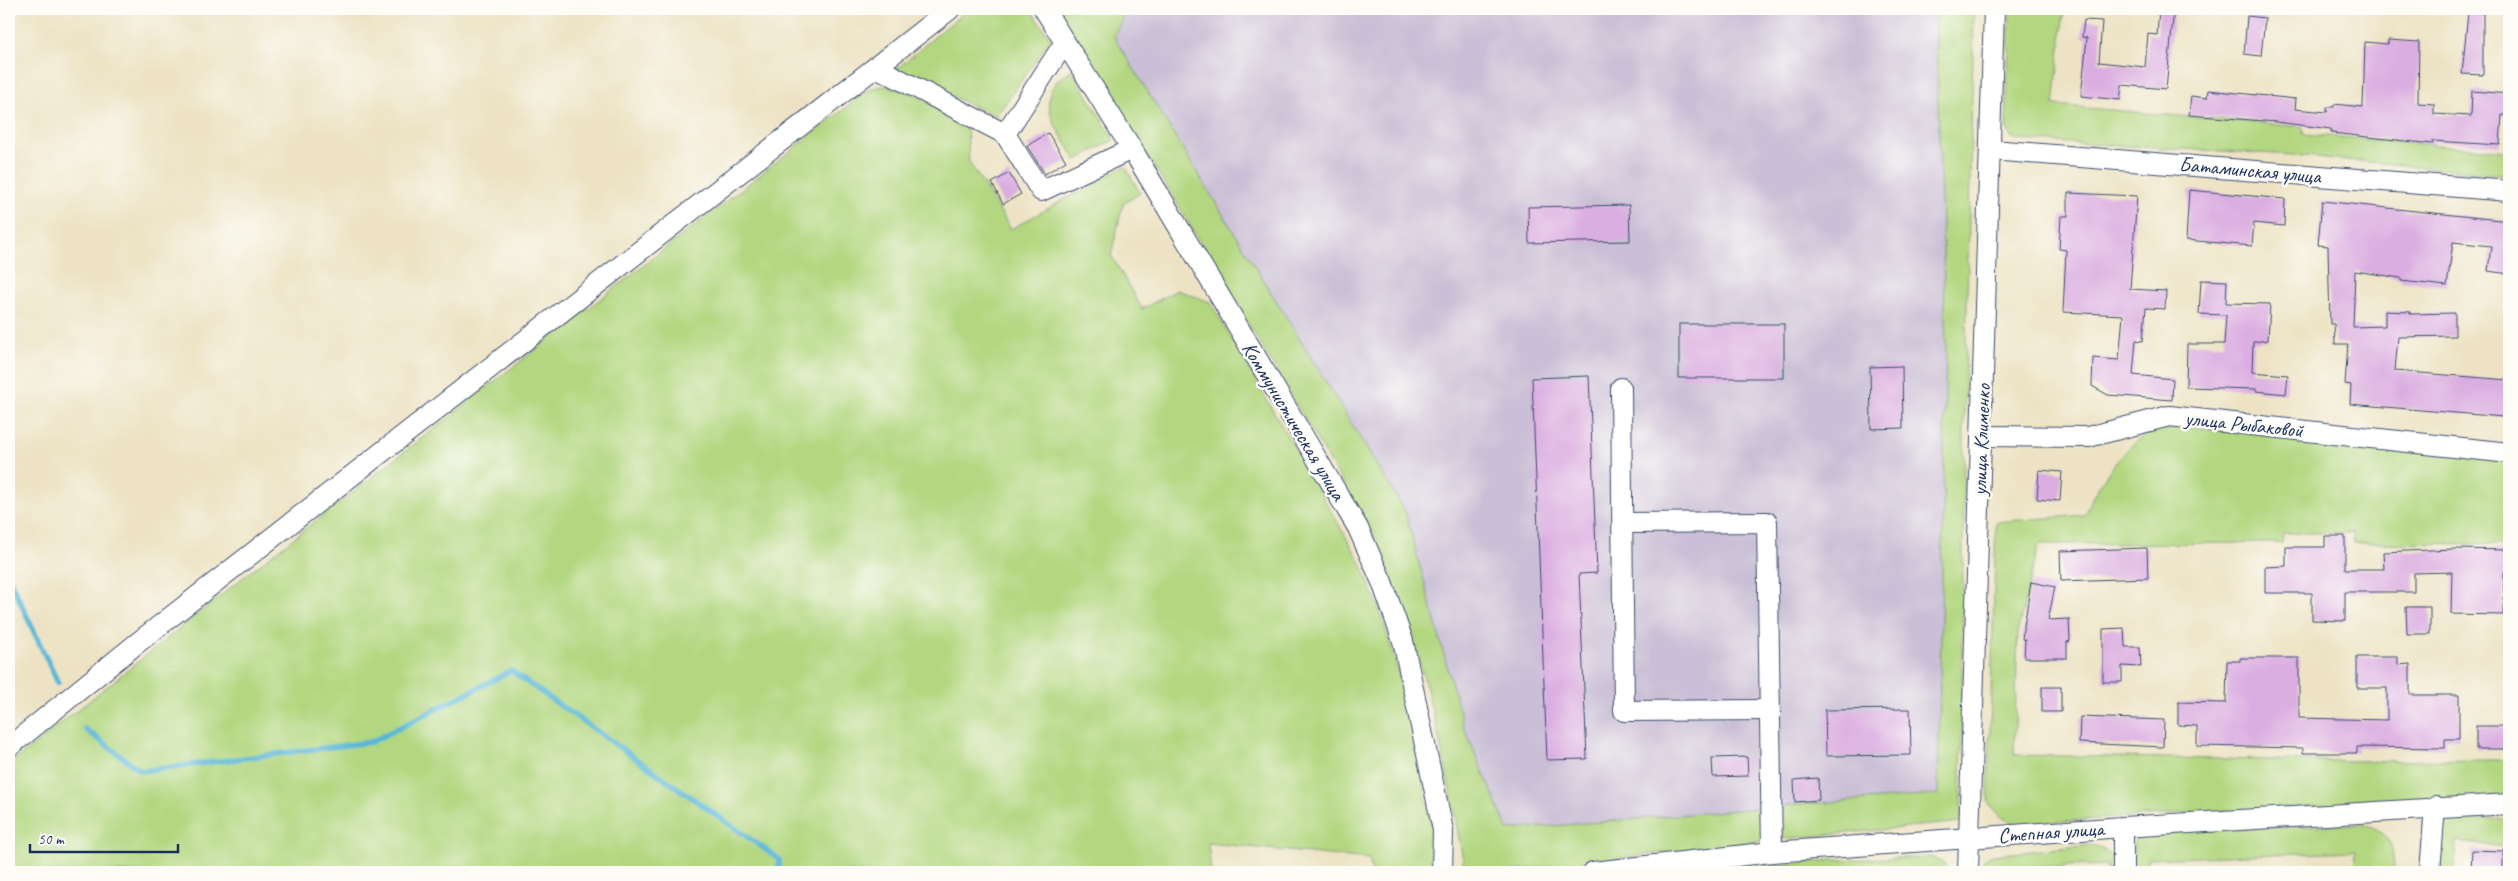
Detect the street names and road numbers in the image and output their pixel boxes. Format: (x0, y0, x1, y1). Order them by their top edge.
street label: Батаминская улица (2178, 151, 2323, 189)
street label: Коммунистическая улица (1236, 337, 1353, 507)
street label: улица Клименко (1966, 382, 1996, 498)
street label: улица Рыбаковой (2182, 405, 2305, 443)
street label: Степная улица (1997, 815, 2107, 849)

